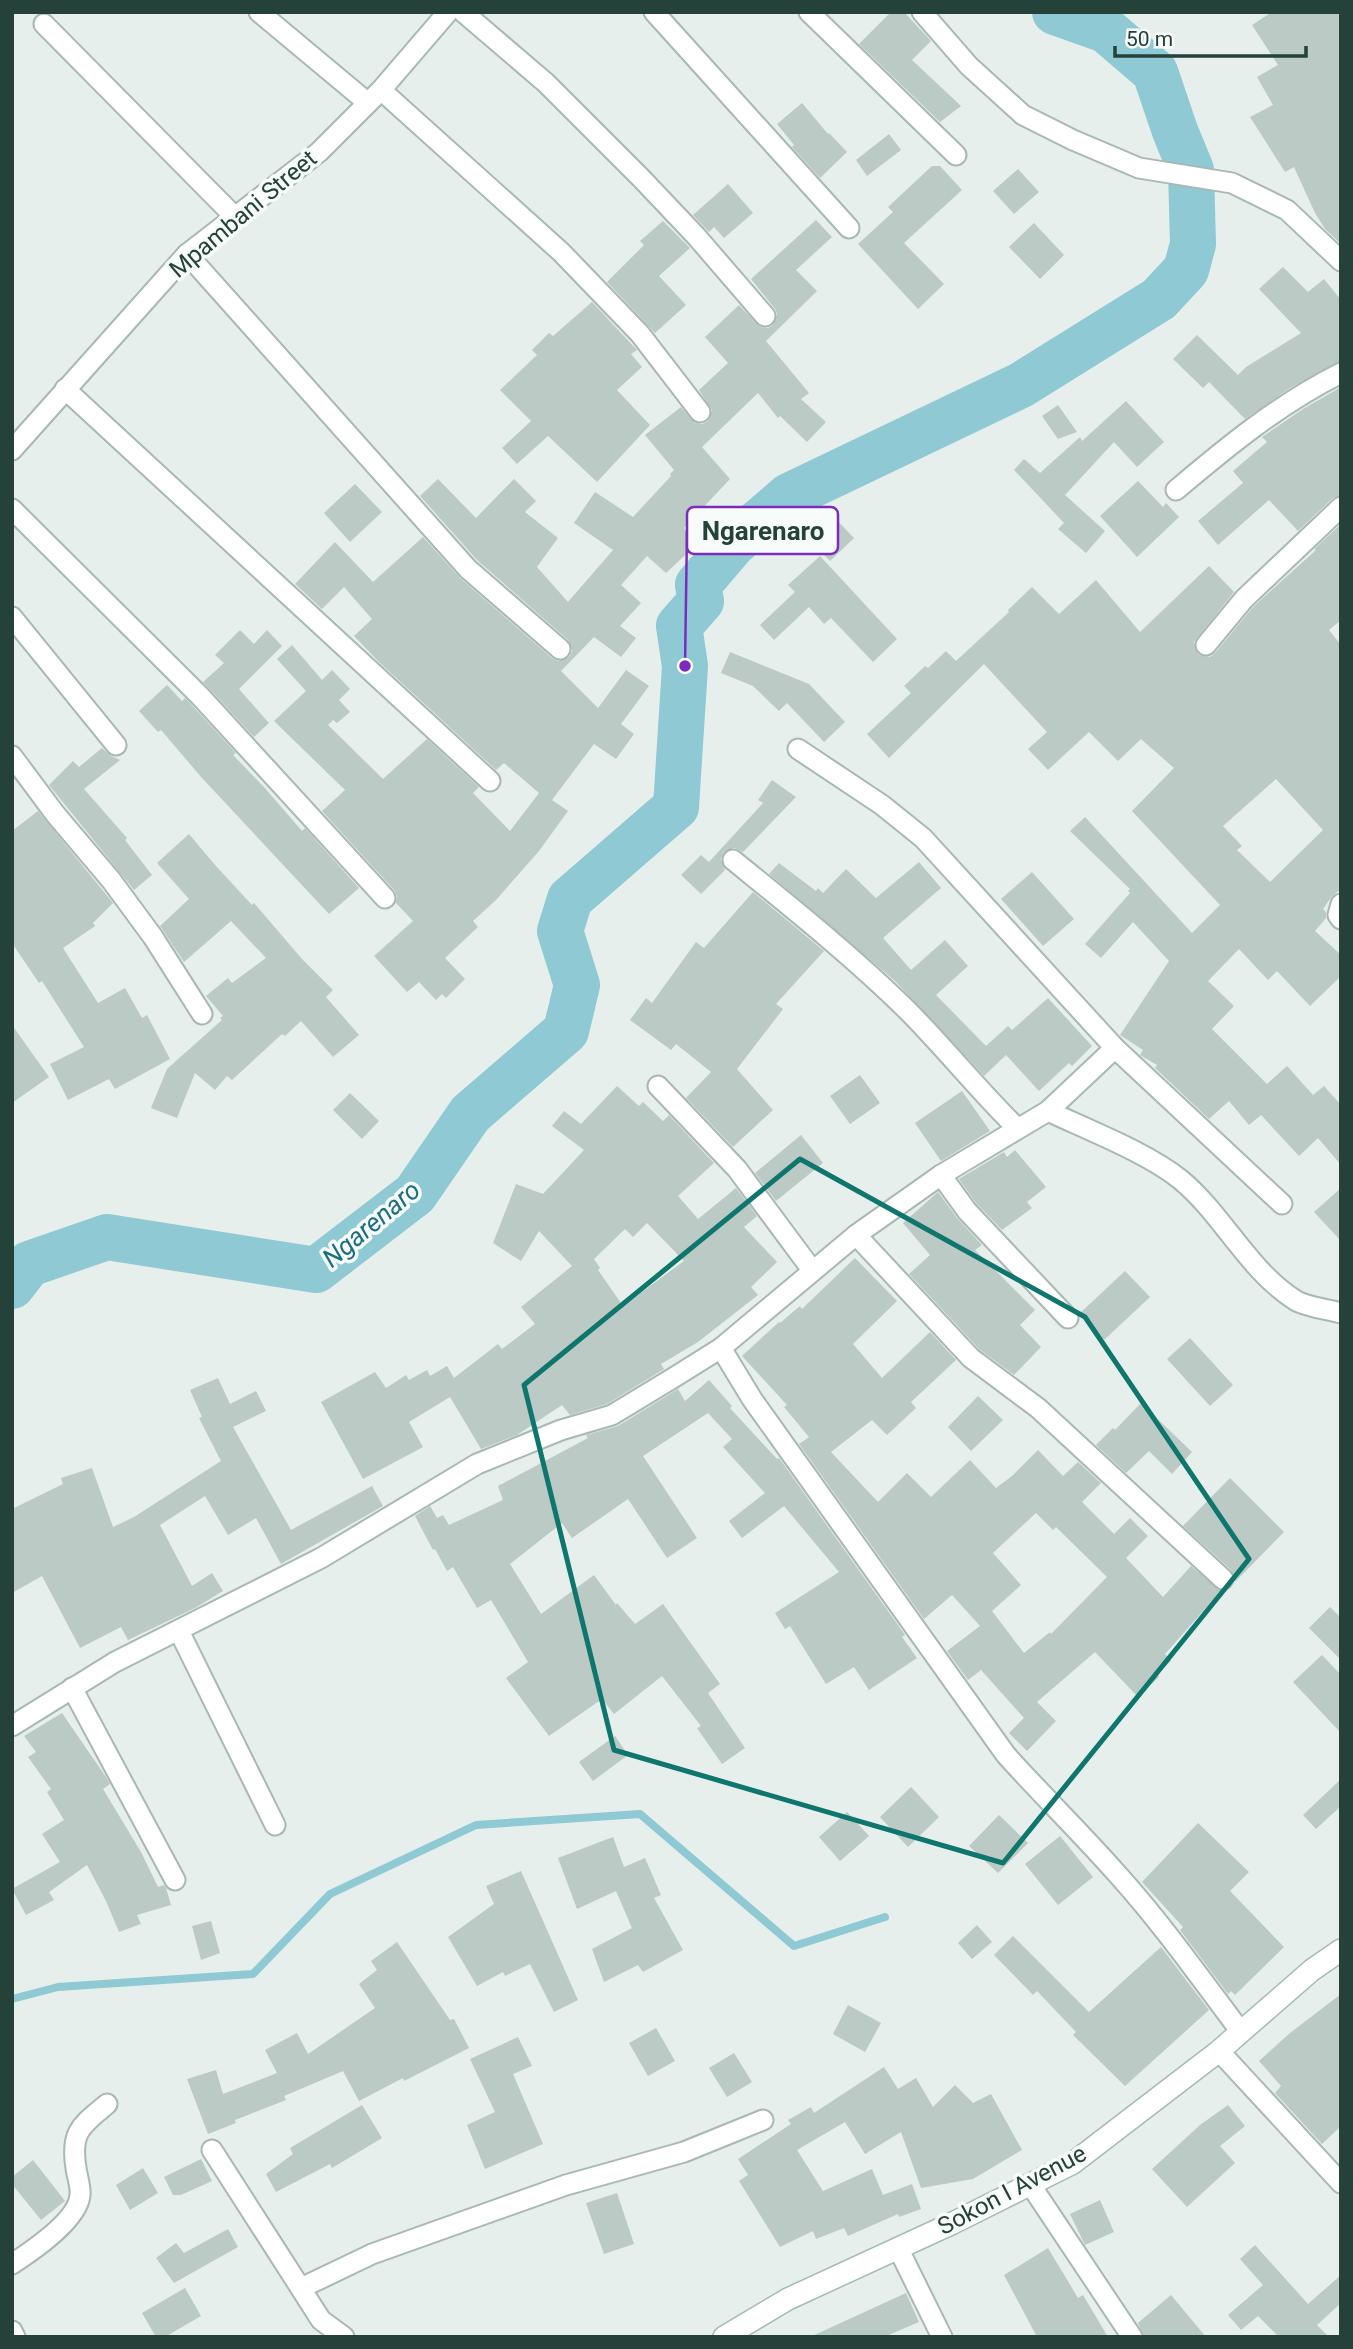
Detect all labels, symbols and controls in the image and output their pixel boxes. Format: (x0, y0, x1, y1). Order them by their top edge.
scale bar (1115, 14, 1306, 58)
text: 50 m (1126, 27, 1173, 51)
street label: Mpambani Street (164, 144, 322, 284)
callout: Ngarenaro (687, 507, 838, 554)
text: Ngarenaro (702, 516, 824, 546)
water label: Ngarenaro (316, 1175, 426, 1273)
street label: Sokon I Avenue (933, 2139, 1091, 2241)

